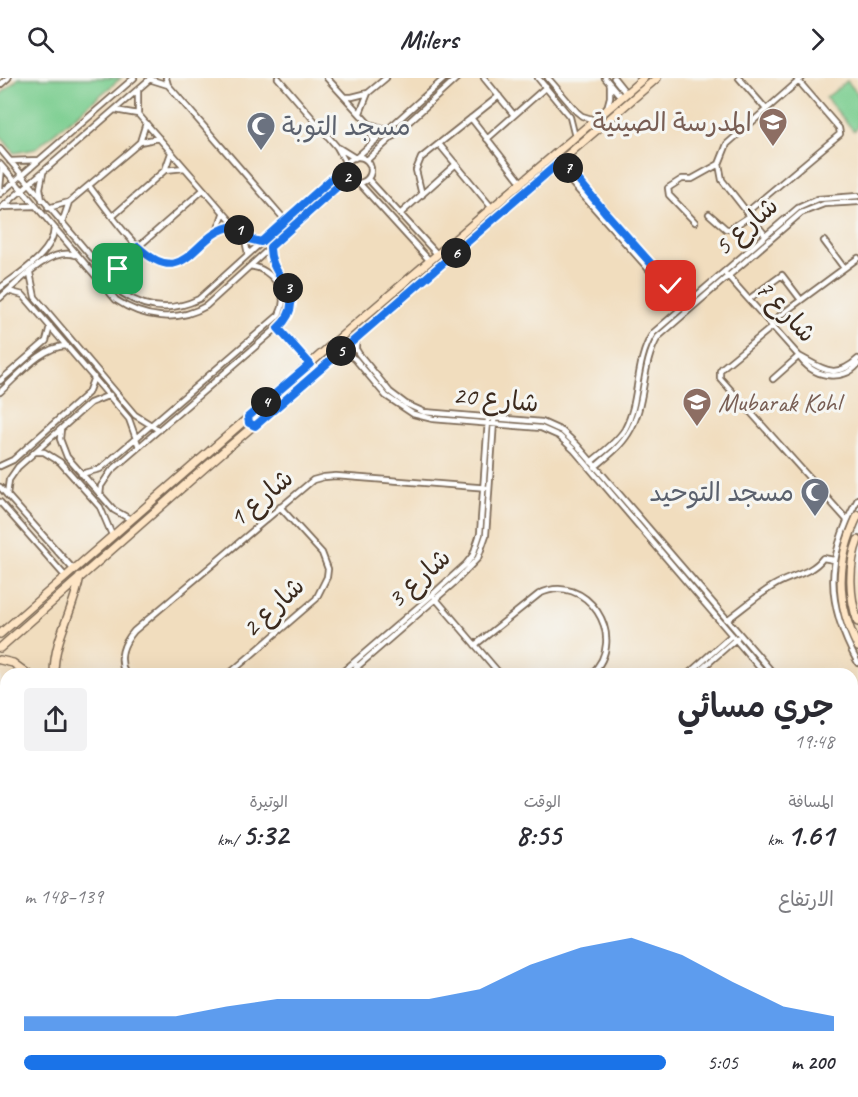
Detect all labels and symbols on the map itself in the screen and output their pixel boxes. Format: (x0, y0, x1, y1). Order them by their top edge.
place label: المدرسة الصينية (593, 106, 752, 139)
school or university icon: المدرسة الصينية (757, 106, 789, 148)
mosque icon: مسجد التوبة (245, 110, 277, 152)
place label: مسجد التوبة (282, 110, 411, 143)
pin: 7 (553, 153, 583, 183)
pin: 2 (332, 162, 362, 192)
street label: شارع 5 (707, 189, 786, 264)
pin: 1 (224, 215, 254, 245)
pin: 6 (441, 238, 471, 268)
pin (92, 243, 143, 294)
pin (645, 260, 696, 311)
pin: 3 (273, 273, 303, 303)
street label: شارع 7 (748, 273, 823, 350)
pin: 5 (326, 336, 356, 366)
street label: شارع 20 (451, 378, 540, 421)
school or university icon: Mubarak Kohl (681, 386, 713, 428)
place label: Mubarak Kohl (718, 386, 845, 419)
pin: 4 (251, 387, 281, 417)
street label: شارع 1 (222, 461, 301, 535)
place label: مسجد التوحيد (649, 476, 794, 509)
mosque icon: مسجد التوحيد (799, 476, 831, 518)
street label: شارع 3 (380, 541, 458, 616)
street label: شارع 2 (235, 570, 312, 645)

